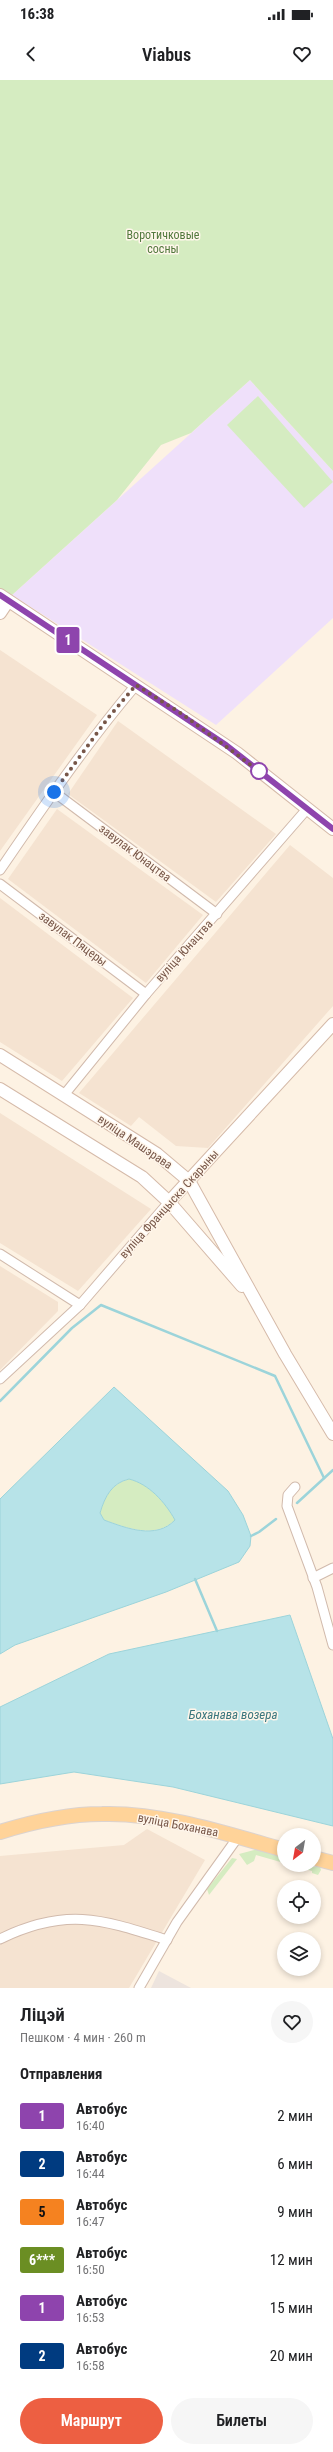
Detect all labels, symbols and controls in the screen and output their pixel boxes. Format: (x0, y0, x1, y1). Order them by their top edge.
text: 16:38 (20, 5, 54, 23)
icon: back (20, 43, 42, 65)
icon: heart (291, 43, 313, 65)
text: Viabus (142, 44, 191, 65)
park label: Воротичковые сосны (127, 228, 200, 256)
line badge: 1 (55, 627, 81, 653)
text: 1 (64, 632, 72, 648)
unlabelled marker (250, 762, 268, 780)
your location (44, 782, 64, 802)
street label: завулак Юнацтва (96, 821, 174, 885)
street label: завулак Пяцеры (36, 909, 110, 969)
street label: вуліца Юнацтва (153, 917, 216, 985)
street label: вуліца Машэрава (95, 1112, 175, 1172)
street label: вуліца Францыска Скарыны (117, 1147, 221, 1261)
water label: Боханава возера (188, 1707, 278, 1722)
street label: вуліца Боханава (137, 1810, 220, 1840)
north arrow (277, 1828, 321, 1872)
map controls (277, 1828, 321, 1976)
button: locate (277, 1880, 321, 1924)
button: layers (277, 1932, 321, 1976)
button: heart (271, 2001, 313, 2043)
text: Ліцэй (20, 2003, 65, 2026)
text: Пешком · 4 мин · 260 m (20, 2030, 146, 2045)
text: Отправления (20, 2065, 102, 2083)
text: Автобус (76, 2100, 127, 2118)
text: 2 мин (277, 2107, 313, 2125)
text: 1 (38, 2108, 46, 2124)
text: 16:40 (76, 2118, 105, 2133)
text: Автобус (76, 2148, 127, 2166)
text: 6 мин (277, 2155, 313, 2173)
text: 2 (38, 2156, 46, 2172)
text: 16:44 (76, 2166, 105, 2181)
text: Автобус (76, 2196, 127, 2214)
text: 9 мин (277, 2203, 313, 2221)
text: 5 (38, 2204, 46, 2220)
text: 16:47 (76, 2214, 105, 2229)
text: Автобус (76, 2244, 127, 2262)
text: 12 мин (270, 2251, 313, 2269)
text: 6*** (29, 2252, 55, 2268)
text: 16:50 (76, 2262, 105, 2277)
text: Автобус (76, 2292, 127, 2310)
text: 15 мин (270, 2299, 313, 2317)
text: 1 (38, 2300, 46, 2316)
text: 16:53 (76, 2310, 105, 2325)
text: Автобус (76, 2340, 127, 2358)
text: 20 мин (270, 2347, 313, 2365)
text: 2 (38, 2348, 46, 2364)
text: 16:58 (76, 2358, 105, 2373)
button: Маршрут (20, 2398, 163, 2444)
button: Билеты (171, 2398, 313, 2444)

